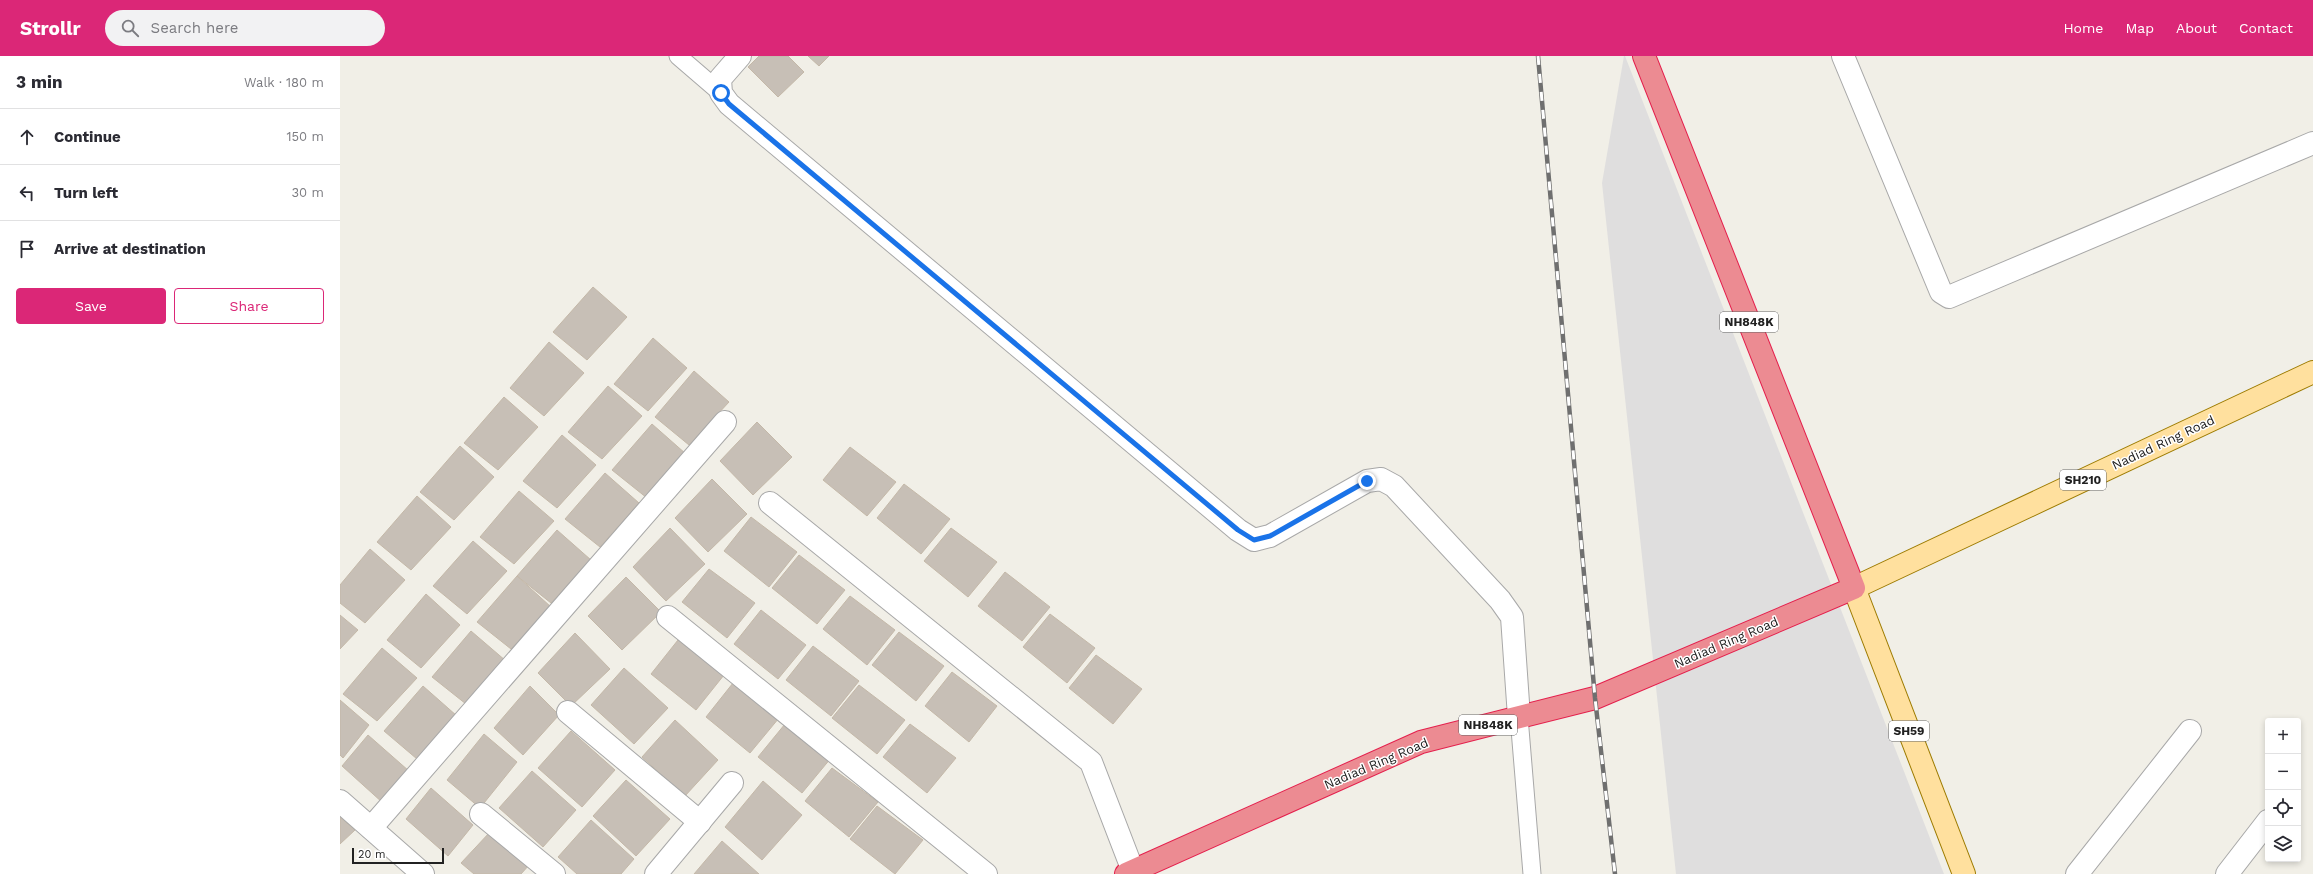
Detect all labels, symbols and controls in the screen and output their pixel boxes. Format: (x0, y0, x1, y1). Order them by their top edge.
search box (105, 10, 385, 46)
text: Strollr (20, 17, 81, 40)
icon: search (119, 17, 141, 39)
text: Search here (151, 19, 239, 37)
text: Home (2063, 20, 2103, 36)
text: Map (2125, 20, 2154, 36)
text: About (2176, 20, 2217, 36)
text: Contact (2239, 20, 2293, 36)
text: 3 min (16, 72, 62, 92)
text: Walk · 180 m (244, 75, 324, 90)
route start (712, 84, 730, 102)
icon: ahead (16, 126, 38, 148)
text: Continue (54, 128, 121, 146)
text: 150 m (286, 129, 324, 144)
icon: left (16, 182, 38, 204)
text: Turn left (54, 184, 118, 202)
text: 30 m (292, 185, 324, 200)
icon: arrive (16, 238, 38, 260)
text: Arrive at destination (54, 240, 206, 258)
button: Save (16, 288, 166, 324)
button: Share (174, 288, 324, 324)
road number: NH848K (1720, 312, 1778, 332)
street label: Nadiad Ring Road (2109, 412, 2217, 473)
road number: SH210 (2060, 470, 2106, 490)
route end (1358, 472, 1376, 490)
street label: Nadiad Ring Road (1672, 614, 1780, 671)
road number: NH848K (1459, 715, 1517, 735)
map controls (2265, 718, 2301, 862)
button: + (2265, 718, 2301, 754)
road number: SH59 (1889, 721, 1929, 741)
street label: Nadiad Ring Road (1322, 735, 1430, 792)
button: − (2265, 754, 2301, 790)
button: locate (2265, 790, 2301, 826)
button: layers (2265, 826, 2301, 862)
scale bar (352, 846, 444, 865)
text: 20 m (358, 848, 386, 861)

